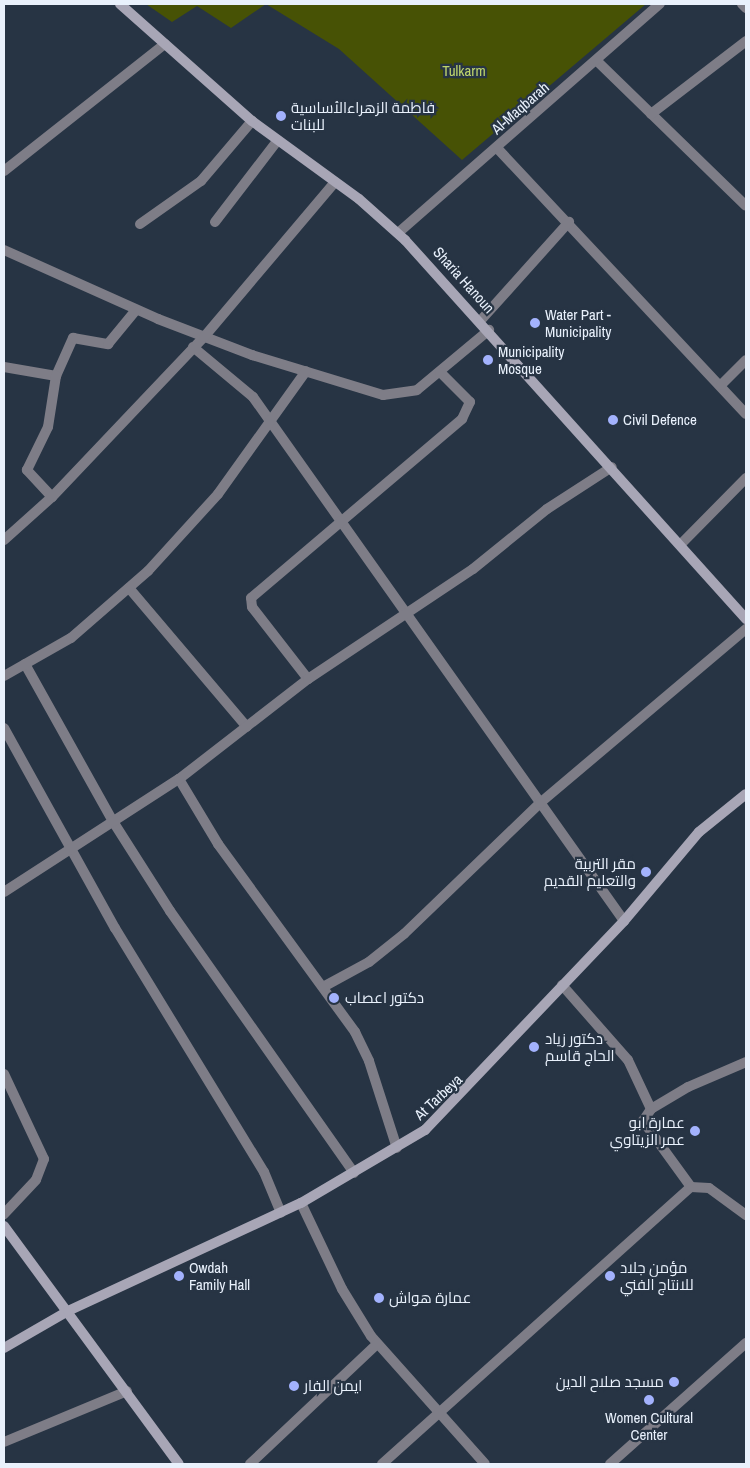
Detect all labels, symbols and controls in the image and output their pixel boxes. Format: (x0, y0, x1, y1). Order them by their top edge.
park label: Tulkarm (442, 62, 486, 80)
street label: Al-Maqbarah (488, 78, 552, 138)
place label: فاطمة الزهراءالأساسية للبنات (291, 98, 435, 133)
marker: فاطمة الزهراءالأساسية للبنات (275, 110, 287, 122)
street label: Sharia Hanoun (430, 243, 498, 317)
place label: Water Part - Municipality (545, 305, 611, 340)
marker: Water Part - Municipality (529, 317, 541, 329)
place label: Municipality Mosque (498, 342, 564, 377)
marker: Municipality Mosque (482, 354, 494, 366)
place label: Civil Defence (623, 411, 697, 429)
marker: Civil Defence (607, 414, 619, 426)
place label: مقر التربية والتعليم القديم (544, 854, 636, 889)
marker: مقر التربية والتعليم القديم (640, 866, 652, 878)
place label: دكتور اعصاب (345, 989, 424, 1007)
marker: دكتور اعصاب (327, 991, 341, 1005)
place label: دكتور زياد الحاج قاسم (545, 1029, 615, 1064)
marker: دكتور زياد الحاج قاسم (527, 1040, 541, 1054)
street label: At Tarbeya (410, 1070, 466, 1124)
place label: عمارة ابو عمر الزيتاوي (610, 1113, 685, 1148)
marker: عمارة ابو عمر الزيتاوي (689, 1125, 701, 1137)
place label: Owdah Family Hall (189, 1258, 250, 1293)
place label: مؤمن جلاد للانتاج الفني (620, 1258, 694, 1293)
marker: Owdah Family Hall (173, 1270, 185, 1282)
marker: مؤمن جلاد للانتاج الفني (604, 1270, 616, 1282)
place label: عمارة هواش (389, 1289, 471, 1307)
marker: عمارة هواش (373, 1292, 385, 1304)
place label: مسجد صلاح الدين (556, 1373, 664, 1391)
marker: مسجد صلاح الدين (668, 1376, 680, 1388)
place label: ايمن الفار (304, 1377, 362, 1395)
marker: ايمن الفار (288, 1380, 300, 1392)
marker: Women Cultural Center (643, 1394, 655, 1406)
place label: Women Cultural Center (605, 1408, 693, 1443)

